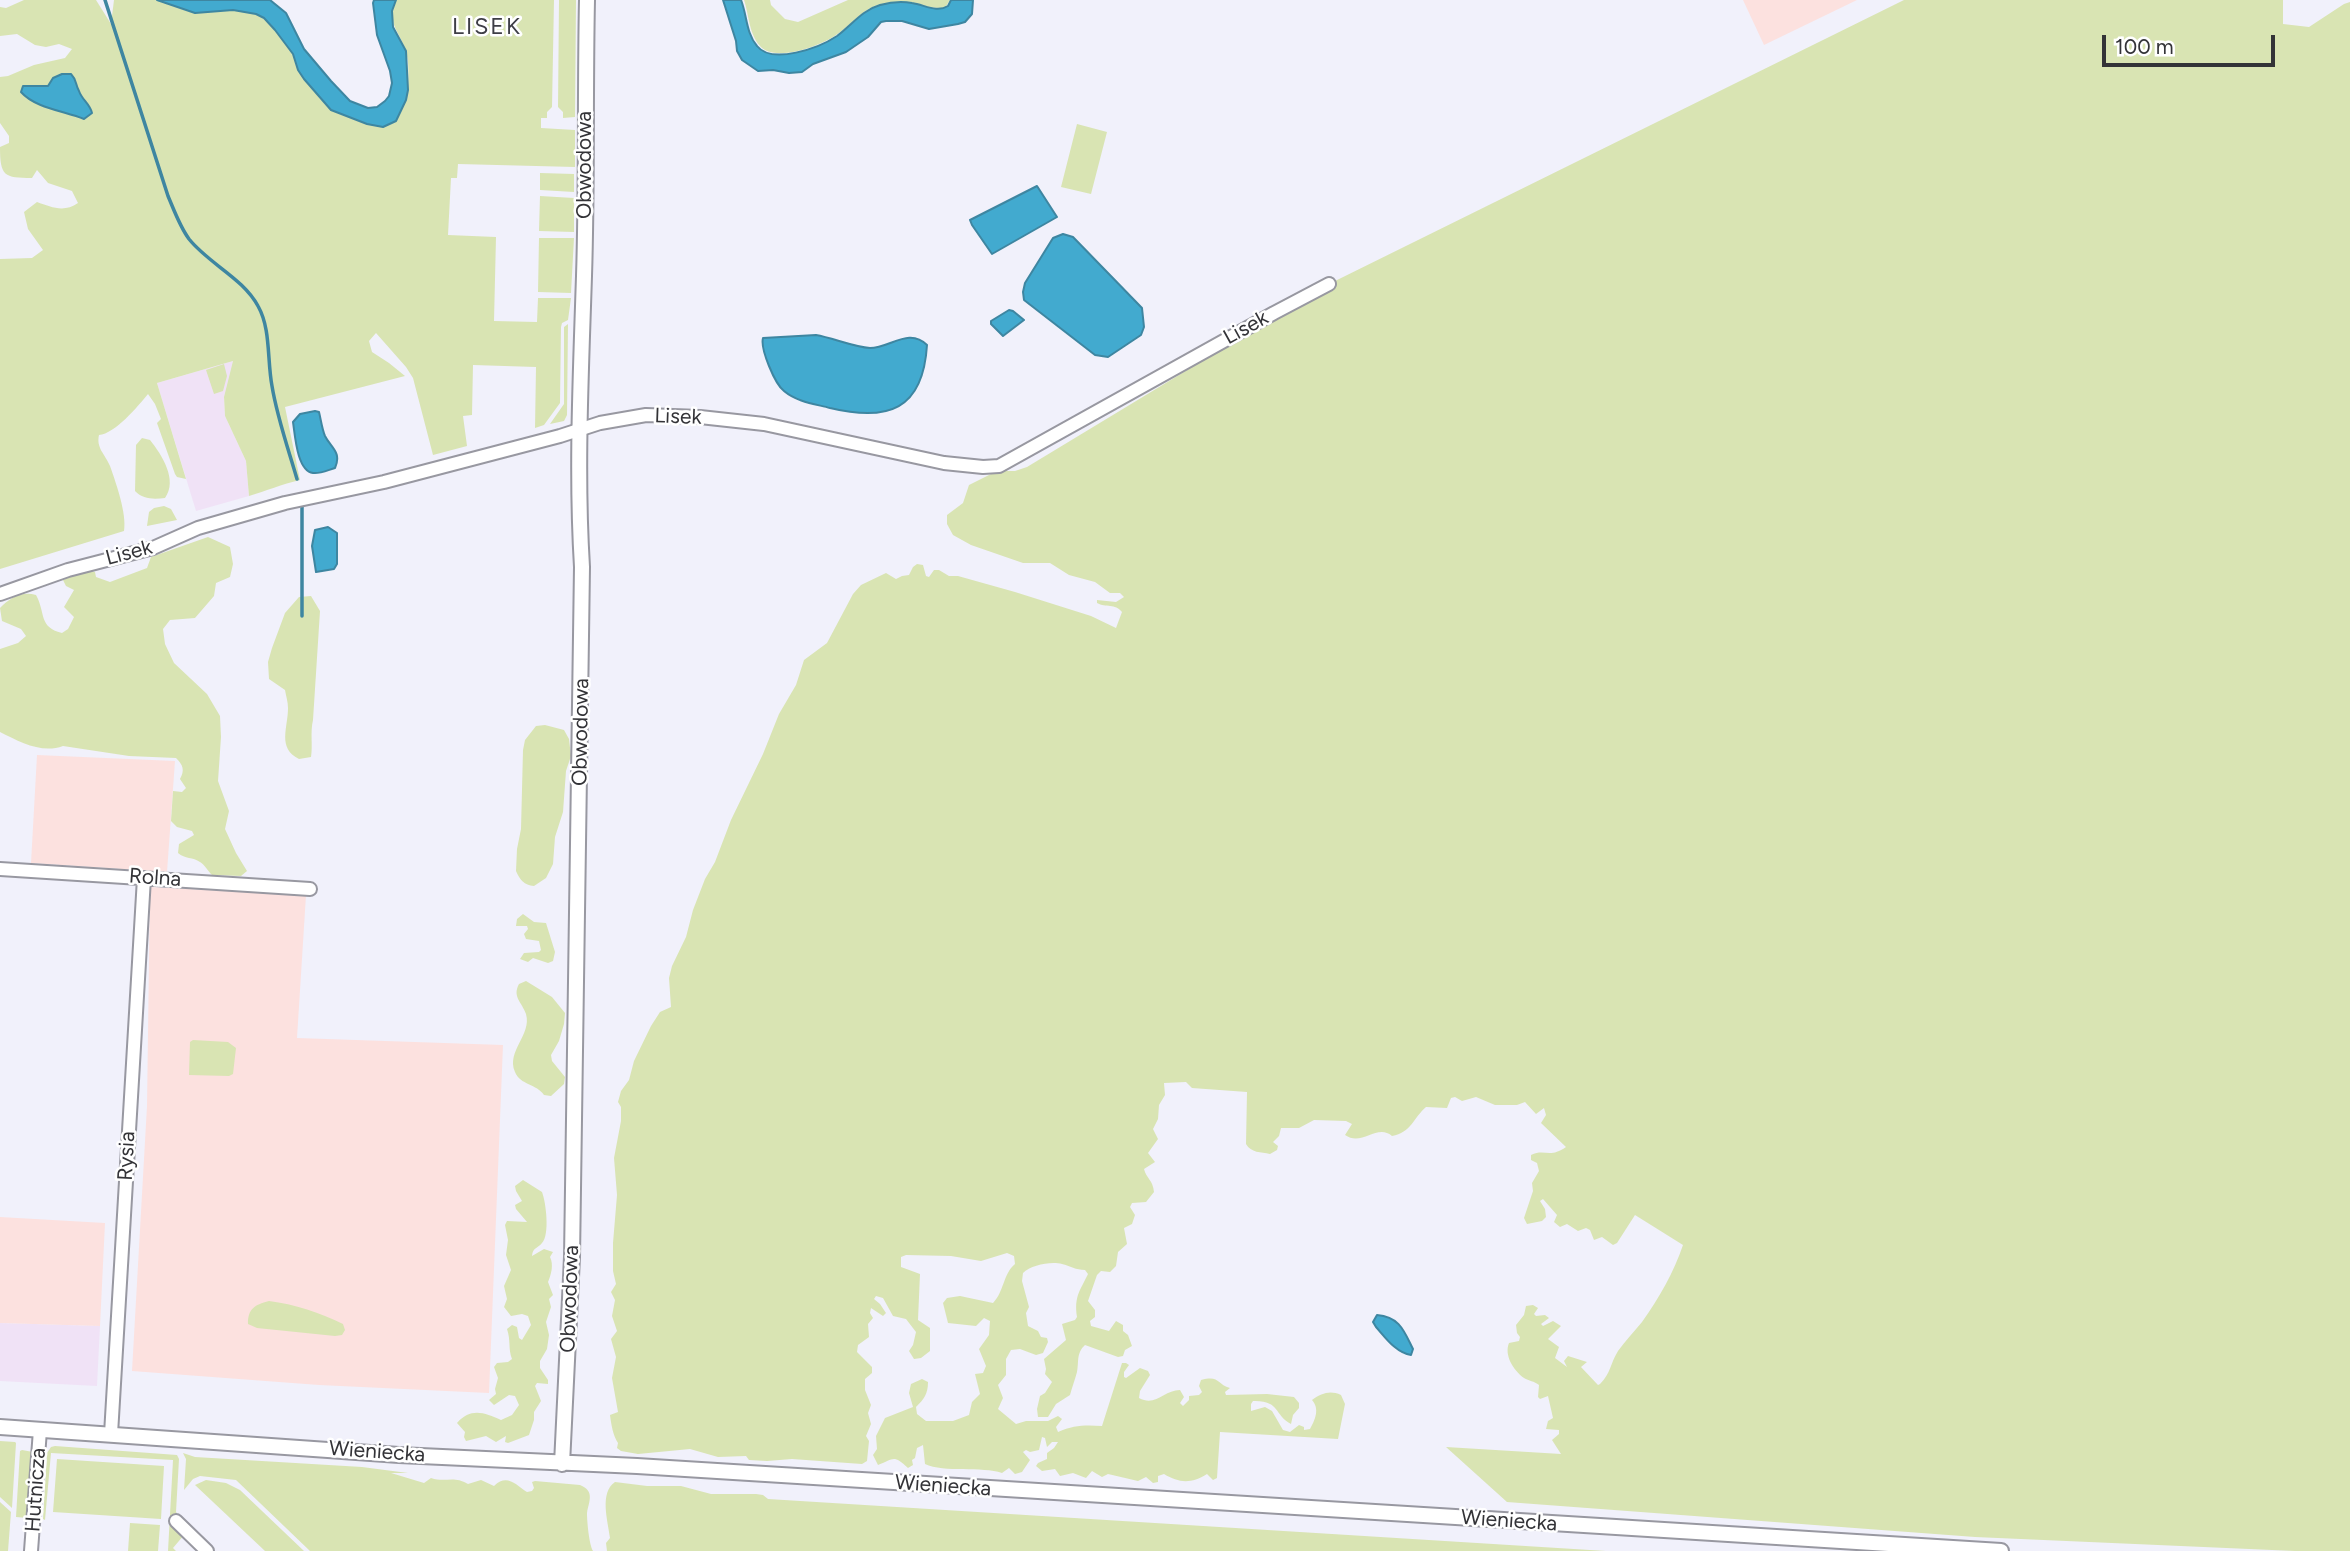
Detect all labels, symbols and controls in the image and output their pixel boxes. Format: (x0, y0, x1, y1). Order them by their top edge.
district label: LISEK (453, 13, 521, 41)
scale bar (2105, 21, 2278, 65)
text: 100 m (2115, 34, 2174, 59)
street label: Obwodowa (572, 111, 598, 219)
street label: Lisek (1219, 306, 1273, 350)
street label: Lisek (654, 404, 702, 430)
street label: Lisek (103, 535, 155, 571)
street label: Obwodowa (567, 678, 595, 786)
street label: Rolna (128, 864, 182, 892)
street label: Rysia (113, 1131, 141, 1181)
street label: Obwodowa (556, 1245, 584, 1353)
street label: Wieniecka (328, 1436, 426, 1468)
street label: Hutnicza (20, 1447, 52, 1533)
street label: Wieniecka (894, 1470, 992, 1502)
street label: Wieniecka (1460, 1505, 1558, 1537)

